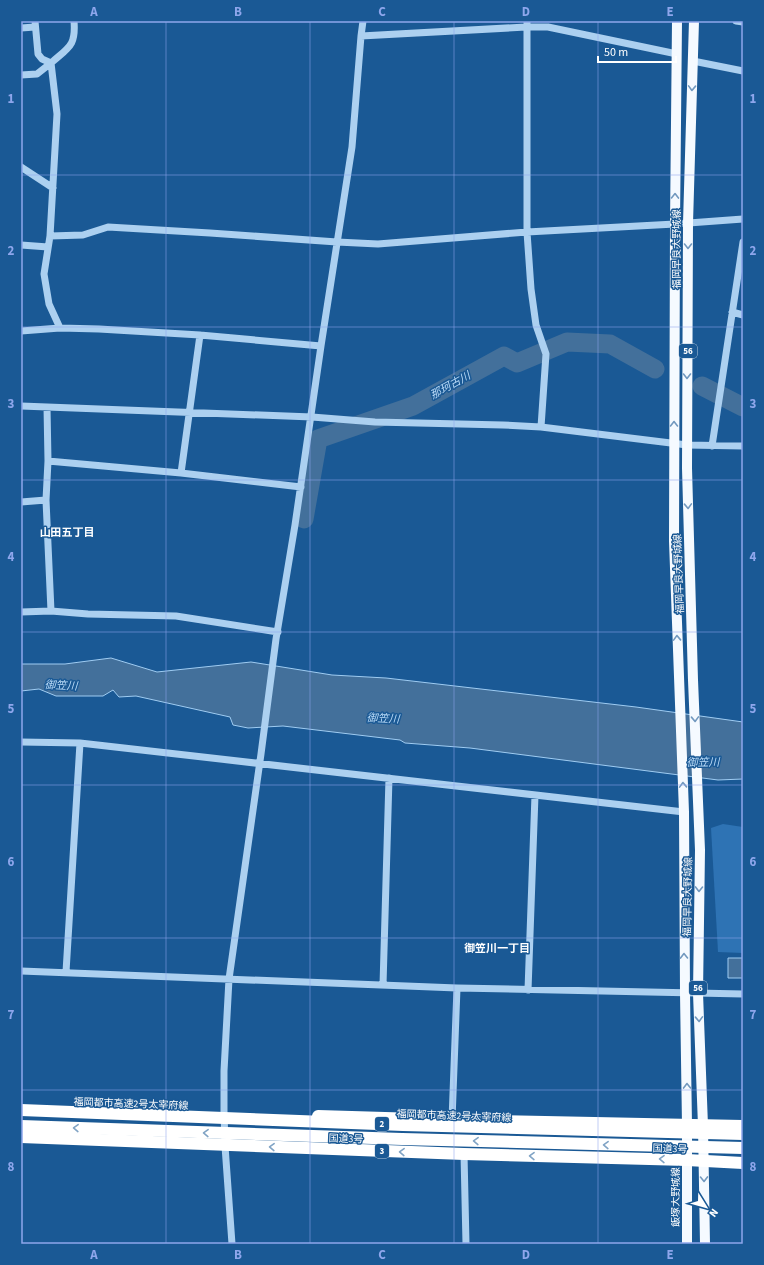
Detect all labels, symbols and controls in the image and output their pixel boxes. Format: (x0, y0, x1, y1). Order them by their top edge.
text: A (89, 3, 98, 21)
text: B (234, 3, 242, 21)
text: C (378, 3, 386, 21)
text: D (522, 3, 530, 21)
text: E (666, 3, 674, 21)
scale bar (598, 38, 676, 64)
text: 50 m (604, 44, 628, 61)
one-way arrow (688, 85, 696, 91)
text: 1 (8, 90, 15, 108)
text: 1 (750, 90, 757, 108)
one-way arrow (671, 193, 679, 199)
street label: 福岡早良大野城線 (670, 209, 684, 289)
text: 2 (8, 242, 15, 260)
text: 2 (750, 242, 757, 260)
one-way arrow (684, 243, 692, 249)
road number: 56 (679, 344, 697, 358)
water label: 那珂古川 (427, 368, 474, 403)
one-way arrow (683, 373, 691, 379)
text: 3 (8, 395, 15, 413)
text: 3 (750, 395, 757, 413)
one-way arrow (670, 421, 678, 427)
one-way arrow (684, 503, 693, 509)
district label: 山田五丁目 (40, 525, 95, 540)
street label: 福岡早良大野城線 (671, 534, 687, 614)
text: 4 (8, 548, 15, 566)
text: 4 (750, 548, 757, 566)
one-way arrow (673, 635, 682, 641)
water label: 御笠川 (44, 677, 79, 694)
text: 5 (8, 700, 15, 718)
text: 5 (750, 700, 757, 718)
water label: 御笠川 (366, 710, 401, 727)
one-way arrow (690, 716, 699, 722)
water label: 御笠川 (686, 755, 721, 770)
one-way arrow (679, 782, 687, 788)
text: 6 (8, 853, 15, 871)
text: 6 (750, 853, 757, 871)
street label: 福岡早良大野城線 (680, 857, 696, 937)
one-way arrow (695, 886, 704, 892)
district label: 御笠川一丁目 (464, 941, 530, 956)
one-way arrow (680, 953, 689, 959)
road number: 56 (689, 981, 707, 995)
text: 7 (8, 1006, 15, 1024)
text: 7 (750, 1006, 757, 1024)
one-way arrow (695, 1016, 703, 1022)
one-way arrow (683, 1083, 691, 1089)
street label: 福岡都市高速2号太宰府線 (73, 1095, 189, 1113)
street label: 福岡都市高速2号太宰府線 (396, 1107, 512, 1125)
road number: 2 (375, 1117, 389, 1131)
one-way arrow (73, 1123, 79, 1132)
one-way arrow (203, 1128, 209, 1137)
street label: 国道3号 (328, 1131, 364, 1147)
one-way arrow (473, 1137, 479, 1146)
one-way arrow (603, 1141, 609, 1149)
street label: 国道3号 (652, 1141, 688, 1157)
one-way arrow (269, 1143, 275, 1152)
road number: 3 (375, 1144, 389, 1158)
one-way arrow (399, 1148, 405, 1156)
one-way arrow (529, 1152, 535, 1160)
one-way arrow (659, 1155, 665, 1163)
text: 8 (8, 1158, 15, 1176)
text: 8 (750, 1158, 757, 1176)
street label: 飯塚大野城線 (669, 1167, 683, 1227)
one-way arrow (700, 1176, 708, 1182)
north arrow (686, 1187, 726, 1227)
text: N (705, 1205, 722, 1220)
text: A (89, 1246, 98, 1264)
text: B (234, 1246, 242, 1264)
text: C (378, 1246, 386, 1264)
text: D (522, 1246, 530, 1264)
text: E (666, 1246, 674, 1264)

